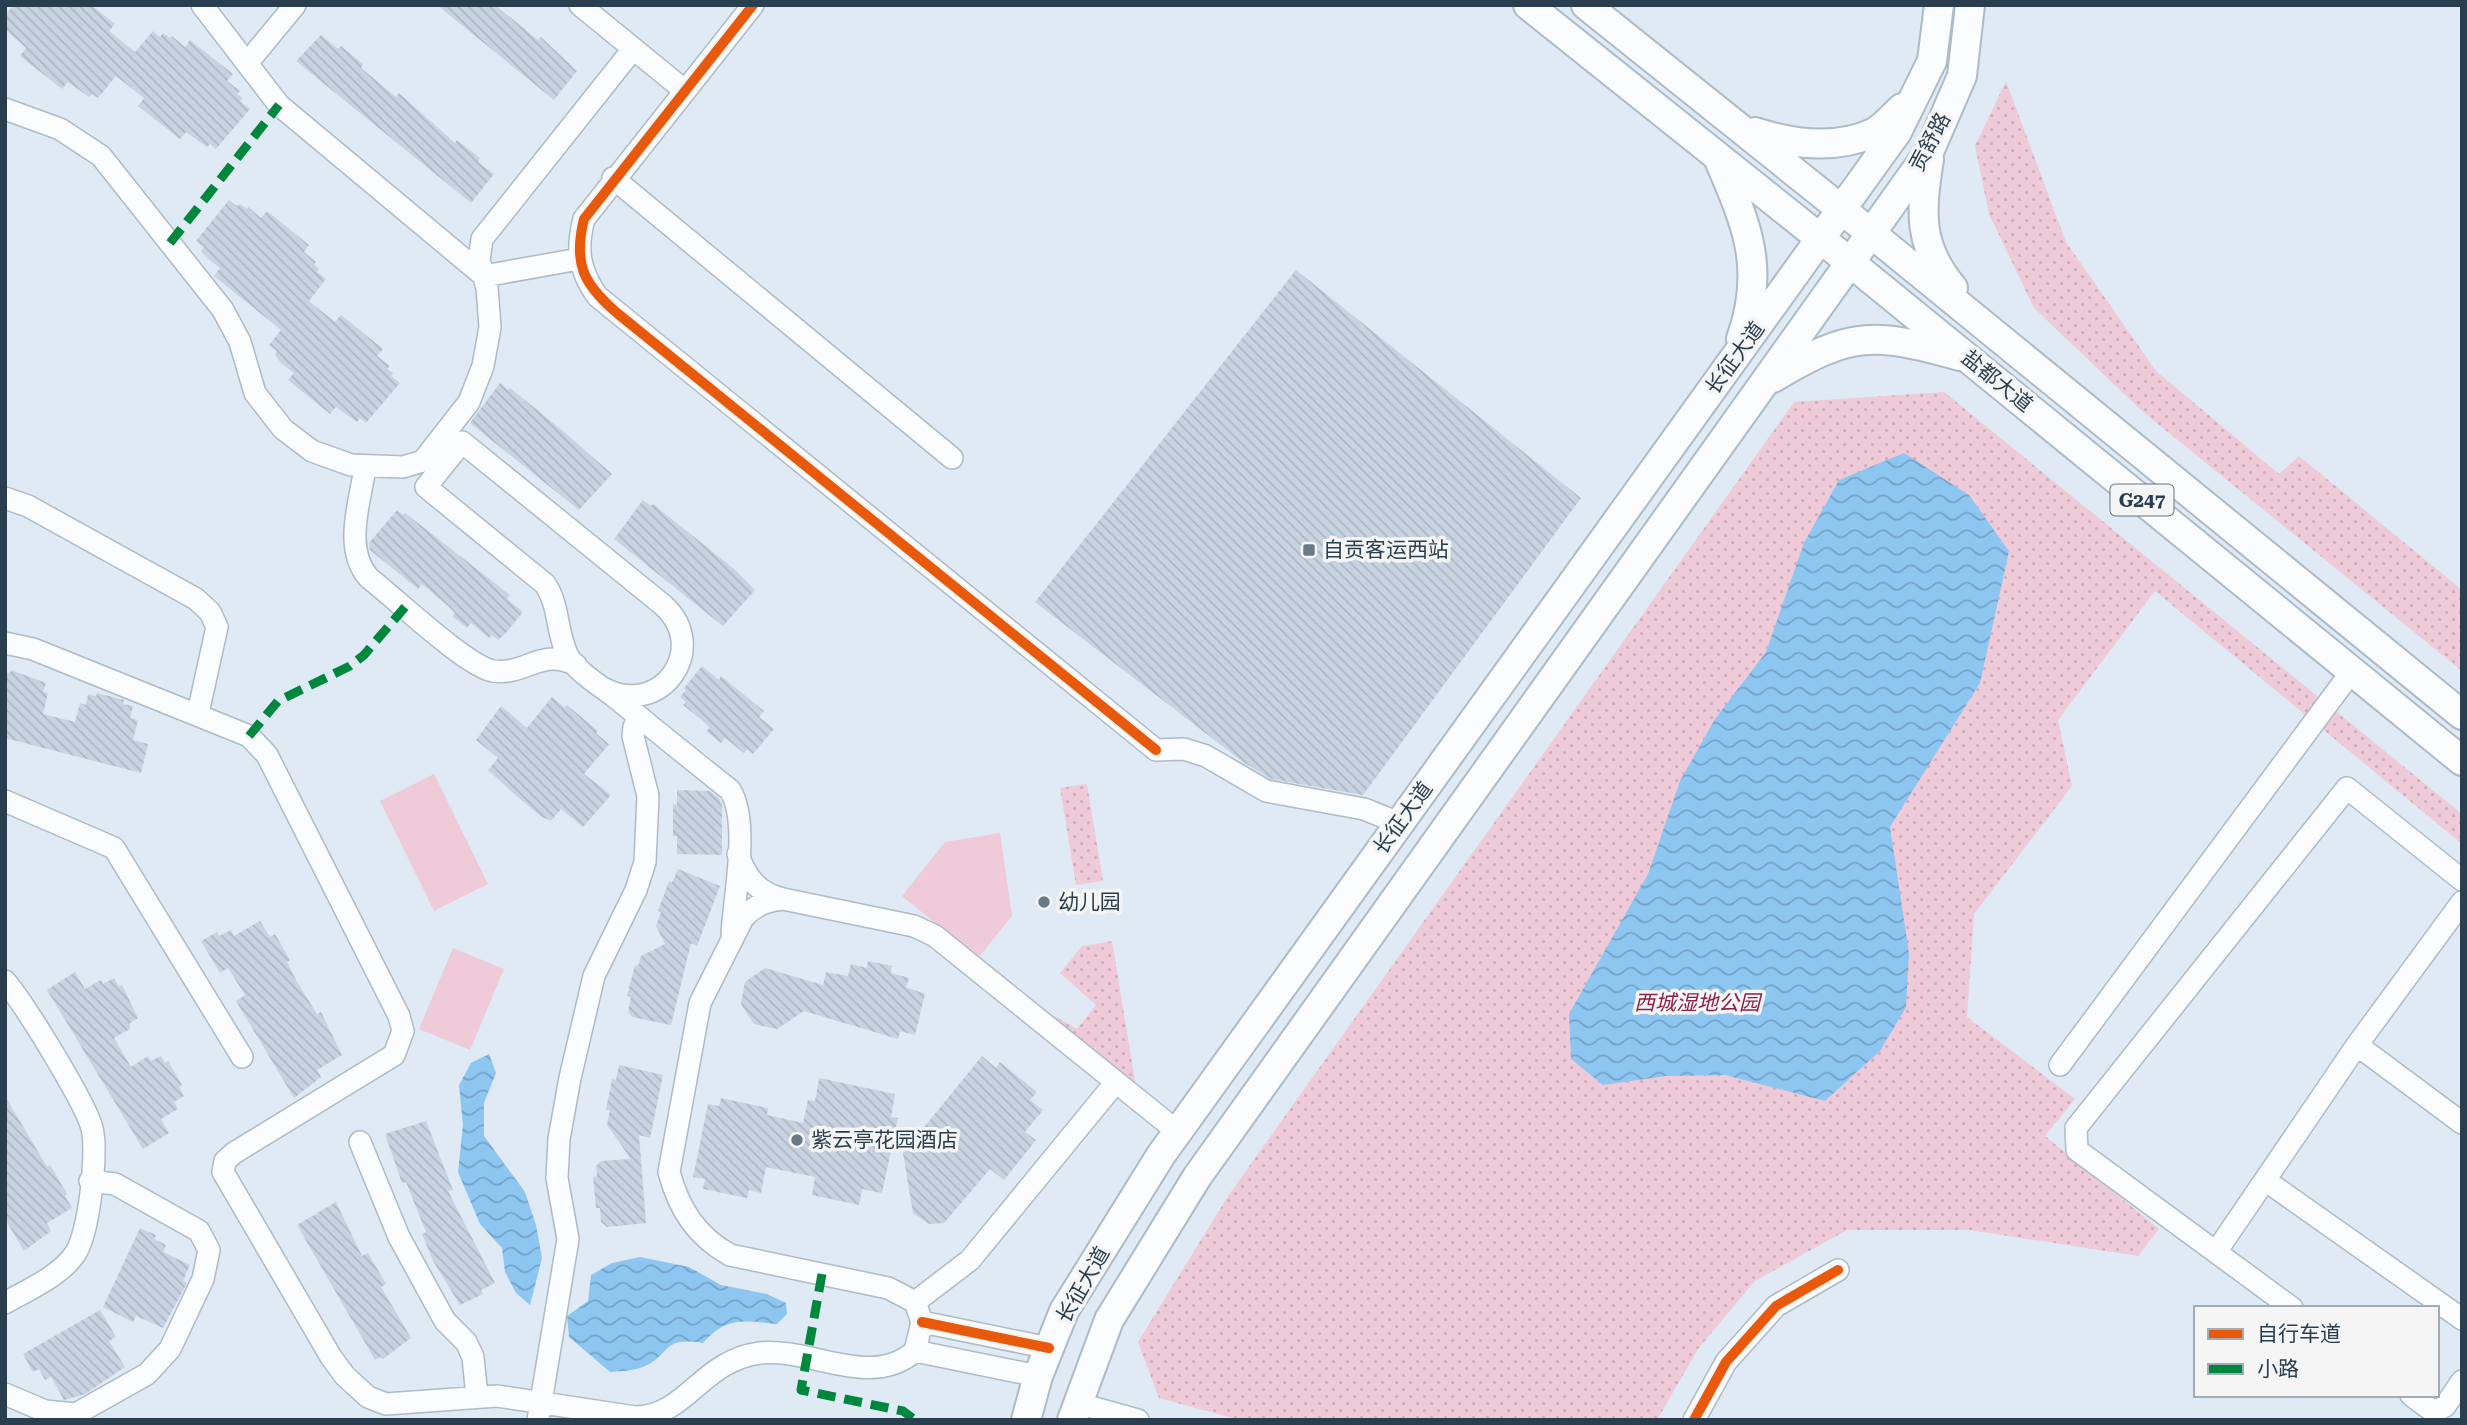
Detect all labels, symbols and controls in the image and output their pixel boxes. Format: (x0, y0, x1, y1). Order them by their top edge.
street label: 贡舒路 (1905, 109, 1955, 175)
street label: 长征大道 (1701, 317, 1769, 399)
street label: 盐都大道 (1957, 345, 2037, 417)
road number: G247 (2110, 485, 2174, 516)
place label: 自贡客运西站 (1323, 538, 1449, 562)
marker: 自贡客运西站 (1301, 542, 1317, 558)
street label: 长征大道 (1369, 777, 1437, 859)
place label: 幼儿园 (1058, 890, 1121, 914)
marker: 幼儿园 (1036, 894, 1052, 910)
park label: 西城湿地公园 (1634, 991, 1763, 1015)
place label: 紫云亭花园酒店 (811, 1128, 958, 1152)
marker: 紫云亭花园酒店 (789, 1132, 805, 1148)
street label: 长征大道 (1052, 1243, 1114, 1327)
legend (2194, 1306, 2439, 1397)
text: 自行车道 (2257, 1322, 2341, 1346)
text: 小路 (2257, 1357, 2299, 1381)

